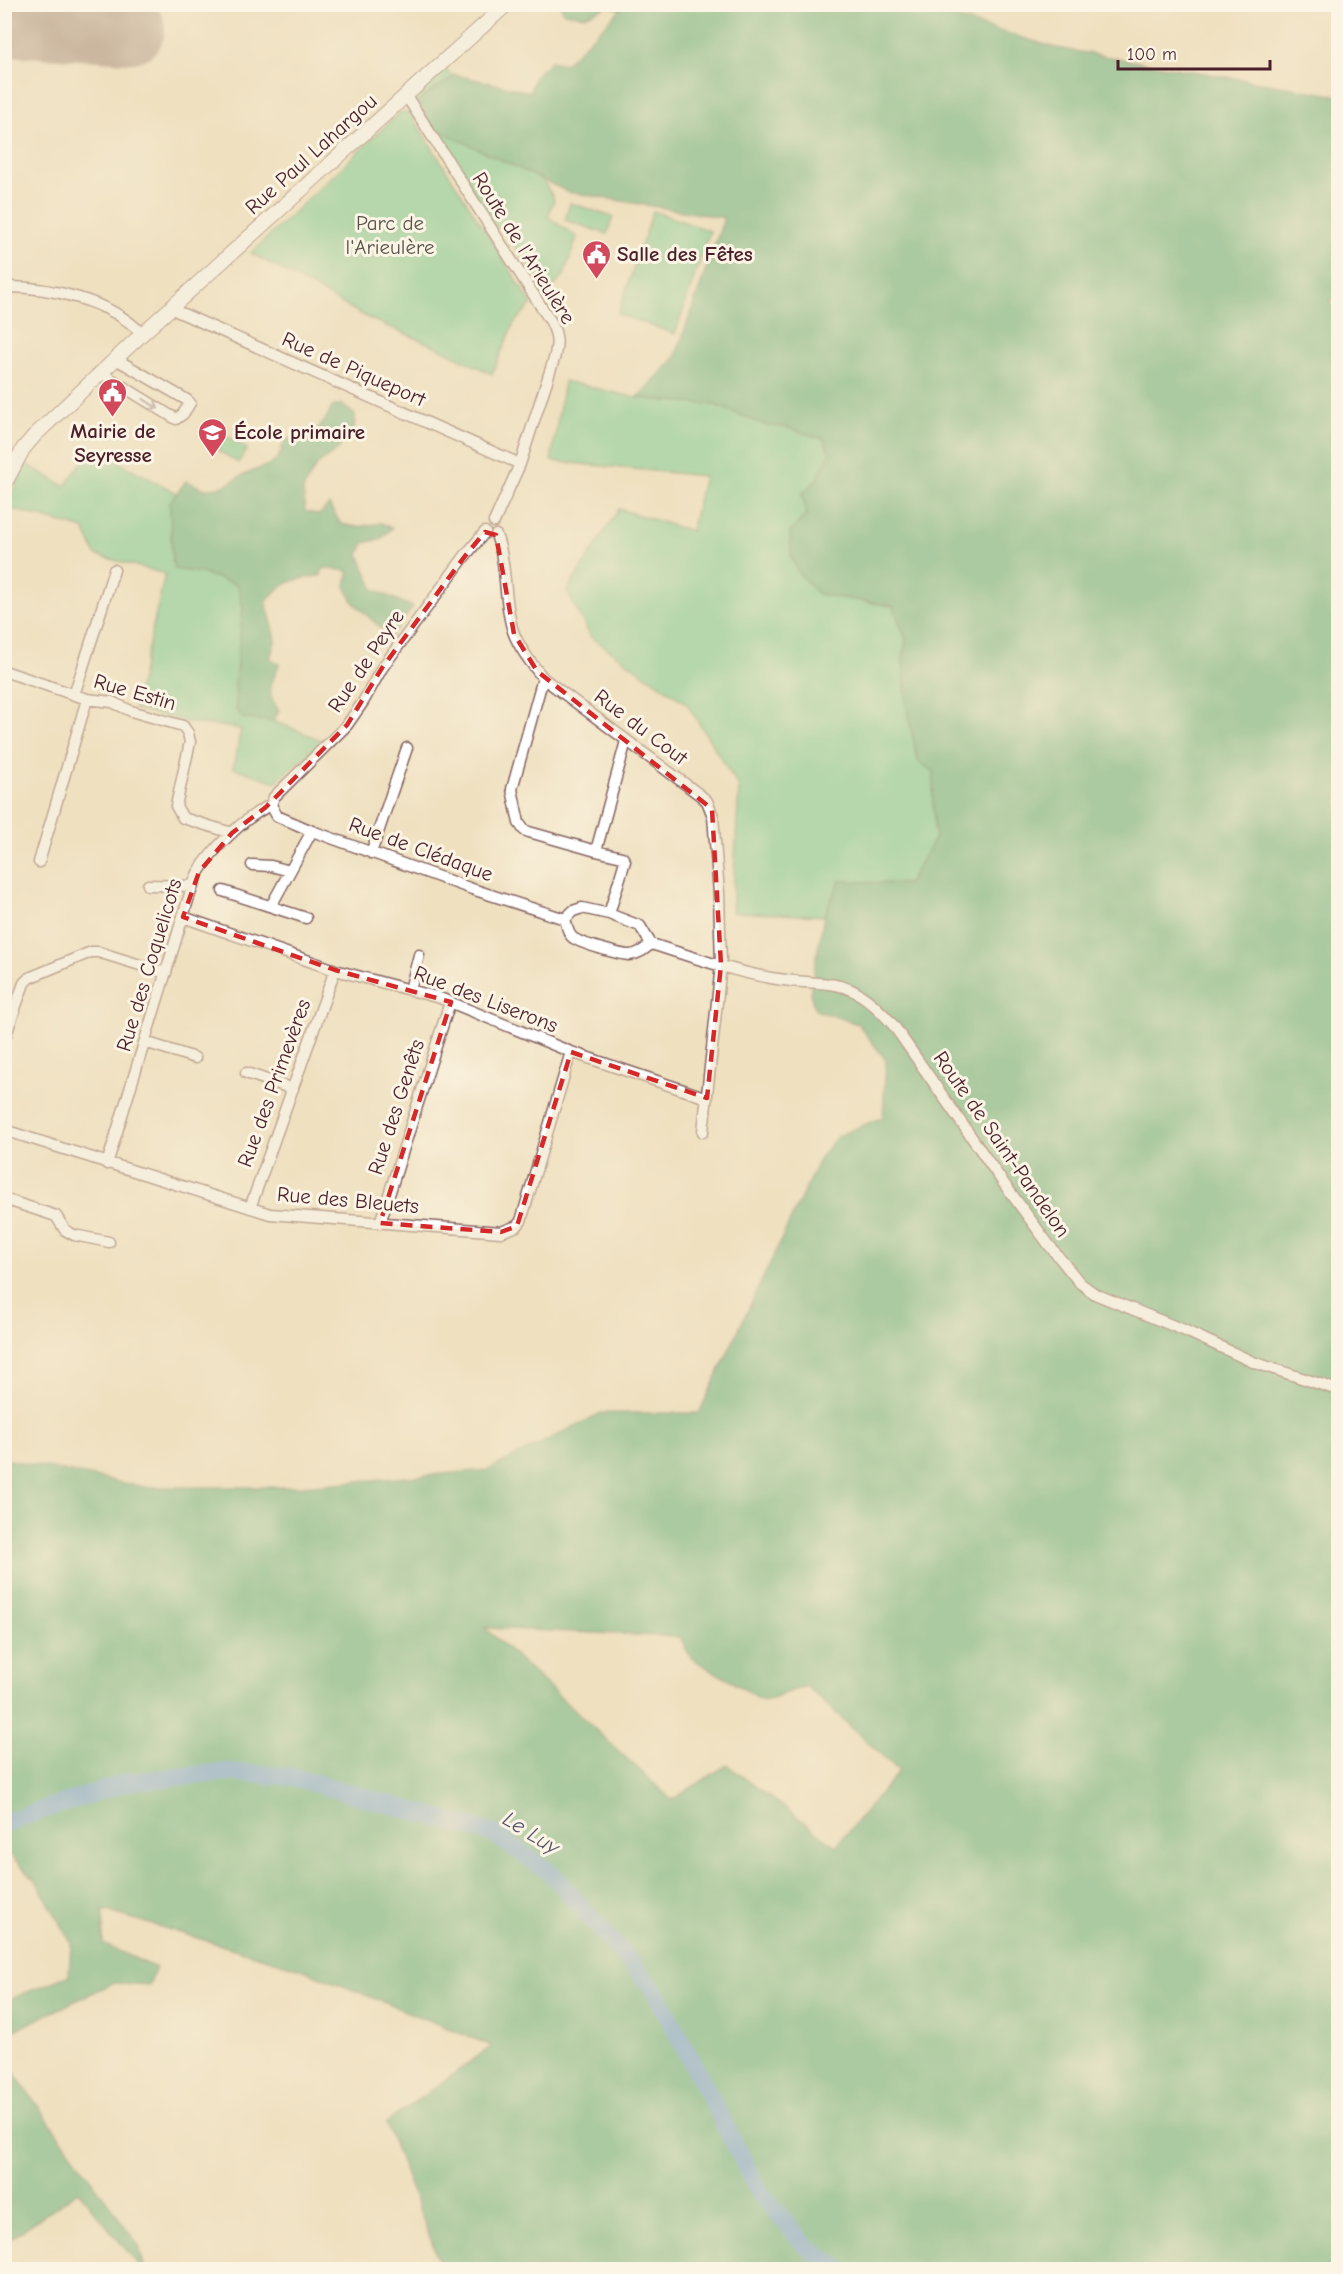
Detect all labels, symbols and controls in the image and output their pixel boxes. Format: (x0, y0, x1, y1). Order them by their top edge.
scale bar (1118, 33, 1270, 71)
text: 100 m (1127, 44, 1177, 65)
street label: Rue Paul Lahargou (240, 89, 382, 219)
street label: Route de l'Arieulère (468, 168, 580, 328)
park label: Parc de l'Arieulère (346, 211, 434, 259)
public building icon: Salle des Fêtes (580, 238, 612, 280)
place label: Salle des Fêtes (617, 242, 753, 266)
street label: Rue de Piqueport (278, 327, 430, 412)
public building icon: Mairie de Seyresse (97, 376, 129, 418)
one-way arrow (142, 398, 159, 410)
school or university icon: École primaire (197, 416, 229, 458)
place label: Mairie de Seyresse (70, 419, 156, 467)
place label: École primaire (234, 420, 365, 444)
street label: Rue de Peyre (323, 605, 409, 717)
street label: Rue Estin (91, 669, 179, 715)
street label: Rue du Cout (590, 684, 693, 770)
street label: Rue de Clédaque (346, 812, 496, 886)
street label: Rue des Coquelicots (111, 876, 187, 1054)
street label: Rue des Liserons (411, 961, 561, 1037)
street label: Rue des Primevères (232, 996, 316, 1170)
street label: Rue des Genêts (363, 1036, 429, 1178)
street label: Route de Saint-Pandelon (929, 1046, 1075, 1242)
street label: Rue des Bleuets (276, 1182, 420, 1218)
water label: Le Luy (498, 1806, 565, 1861)

